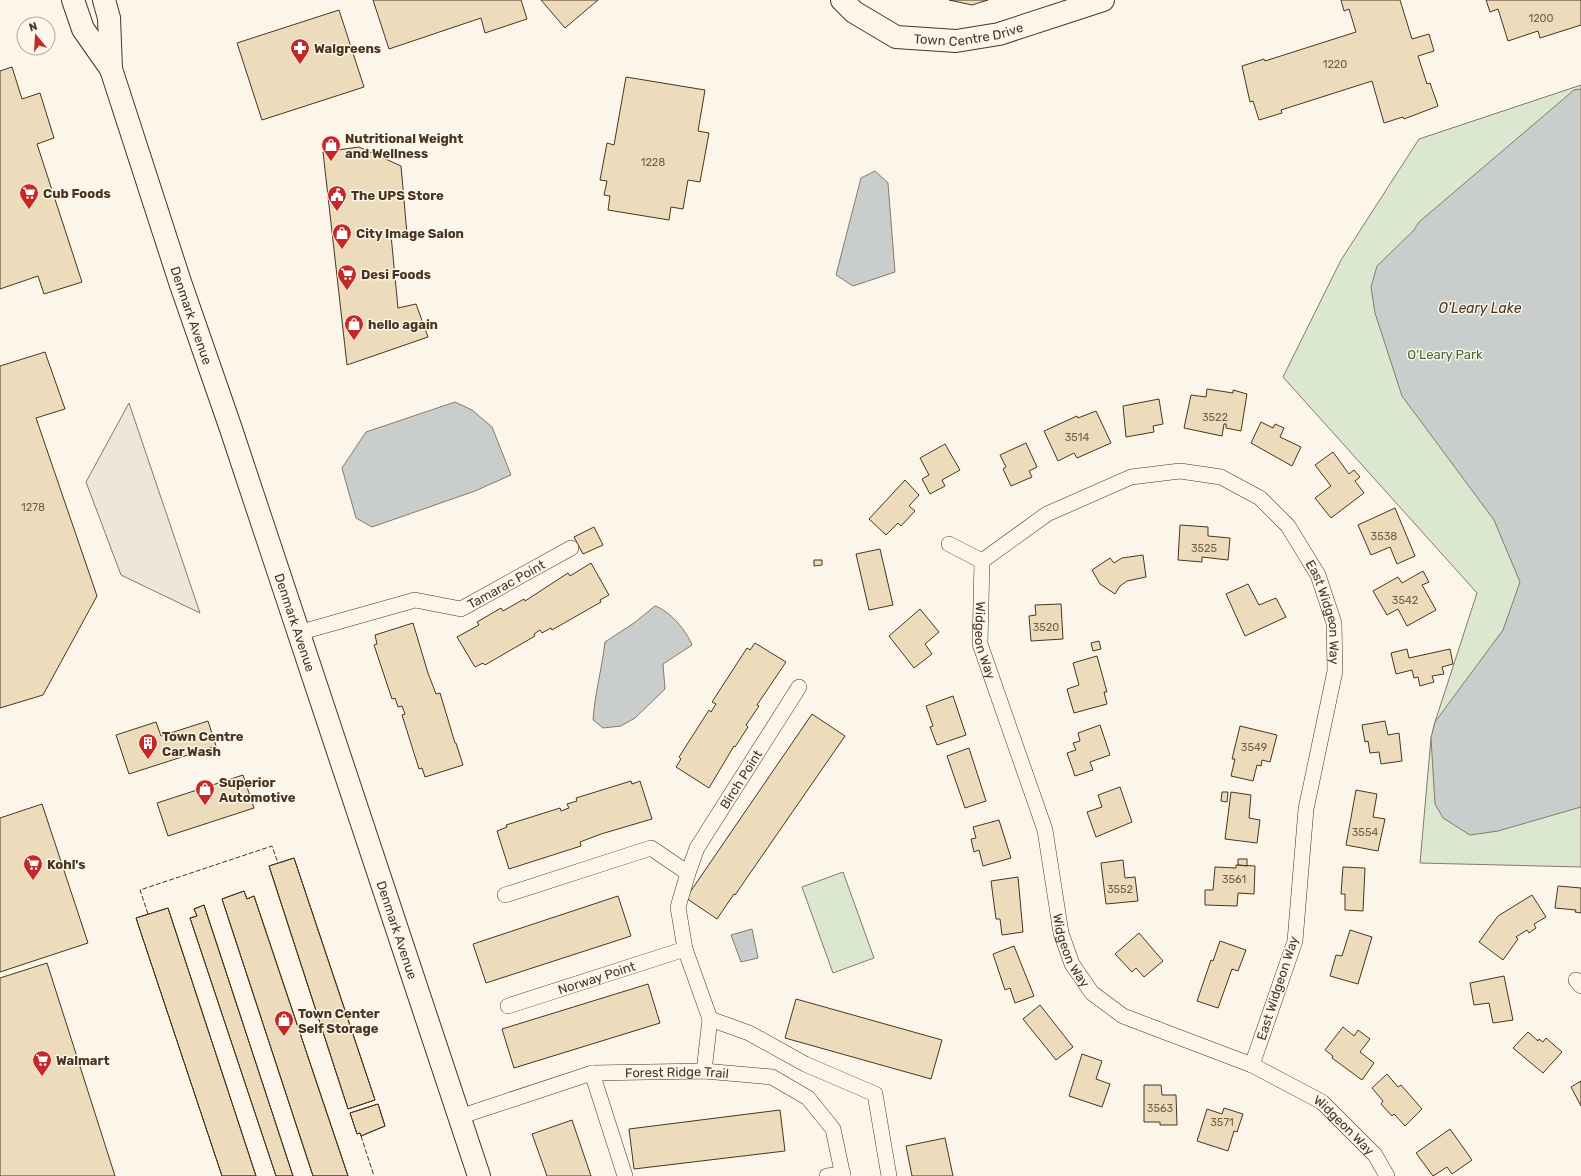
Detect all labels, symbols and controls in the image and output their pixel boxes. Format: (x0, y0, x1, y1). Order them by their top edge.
house number: 1200 (1528, 12, 1554, 25)
north arrow (16, 16, 56, 56)
text: N (27, 20, 39, 34)
street label: Town Centre Drive (913, 20, 1025, 49)
pharmacy icon: Walgreens (289, 37, 311, 65)
place label: Walgreens (314, 41, 381, 56)
house number: 1220 (1323, 58, 1347, 71)
place label: Nutritional Weight and Wellness (345, 131, 463, 161)
shop icon: Nutritional Weight and Wellness (320, 134, 342, 162)
house number: 1228 (641, 156, 665, 169)
supermarket icon: Cub Foods (18, 182, 40, 210)
public building icon: The UPS Store (326, 184, 348, 212)
place label: Cub Foods (43, 186, 111, 201)
place label: The UPS Store (351, 188, 444, 203)
shop icon: City Image Salon (331, 222, 353, 250)
place label: City Image Salon (356, 226, 464, 241)
supermarket icon: Desi Foods (336, 263, 358, 291)
street label: Denmark Avenue (167, 265, 215, 367)
place label: Desi Foods (361, 267, 431, 282)
water label: O'Leary Lake (1439, 300, 1522, 317)
shop icon: hello again (343, 313, 365, 341)
place label: hello again (368, 317, 438, 332)
park label: O'Leary Park (1407, 347, 1483, 362)
house number: 3522 (1202, 411, 1228, 424)
house number: 3514 (1065, 431, 1089, 444)
house number: 1278 (21, 501, 45, 514)
house number: 3538 (1371, 530, 1397, 543)
house number: 3525 (1191, 542, 1218, 555)
street label: Tamarac Point (465, 557, 548, 612)
street label: East Widgeon Way (1303, 557, 1342, 665)
street label: Denmark Avenue (271, 571, 318, 674)
house number: 3542 (1392, 594, 1418, 607)
street label: Widgeon Way (971, 601, 999, 681)
house number: 3520 (1033, 621, 1059, 634)
place label: Town Centre Car Wash (162, 729, 244, 759)
building icon: Town Centre Car Wash (137, 732, 159, 760)
house number: 3549 (1241, 741, 1267, 754)
street label: Birch Point (717, 747, 765, 812)
place label: Superior Automotive (219, 775, 296, 805)
shop icon: Superior Automotive (194, 778, 216, 806)
house number: 3554 (1352, 826, 1378, 839)
supermarket icon: Kohl's (22, 853, 44, 881)
place label: Kohl's (47, 857, 85, 872)
house number: 3561 (1222, 873, 1246, 886)
street label: Denmark Avenue (374, 879, 420, 981)
house number: 3552 (1107, 883, 1133, 896)
street label: Widgeon Way (1050, 912, 1093, 990)
street label: East Widgeon Way (1254, 934, 1302, 1042)
street label: Norway Point (556, 958, 637, 997)
place label: Town Center Self Storage (298, 1006, 380, 1036)
shop icon: Town Center Self Storage (273, 1009, 295, 1037)
supermarket icon: Walmart (31, 1049, 53, 1077)
place label: Walmart (56, 1053, 109, 1068)
street label: Forest Ridge Trail (625, 1064, 729, 1081)
street label: Widgeon Way (1311, 1092, 1377, 1158)
house number: 3563 (1147, 1102, 1174, 1115)
house number: 3571 (1210, 1116, 1234, 1129)

